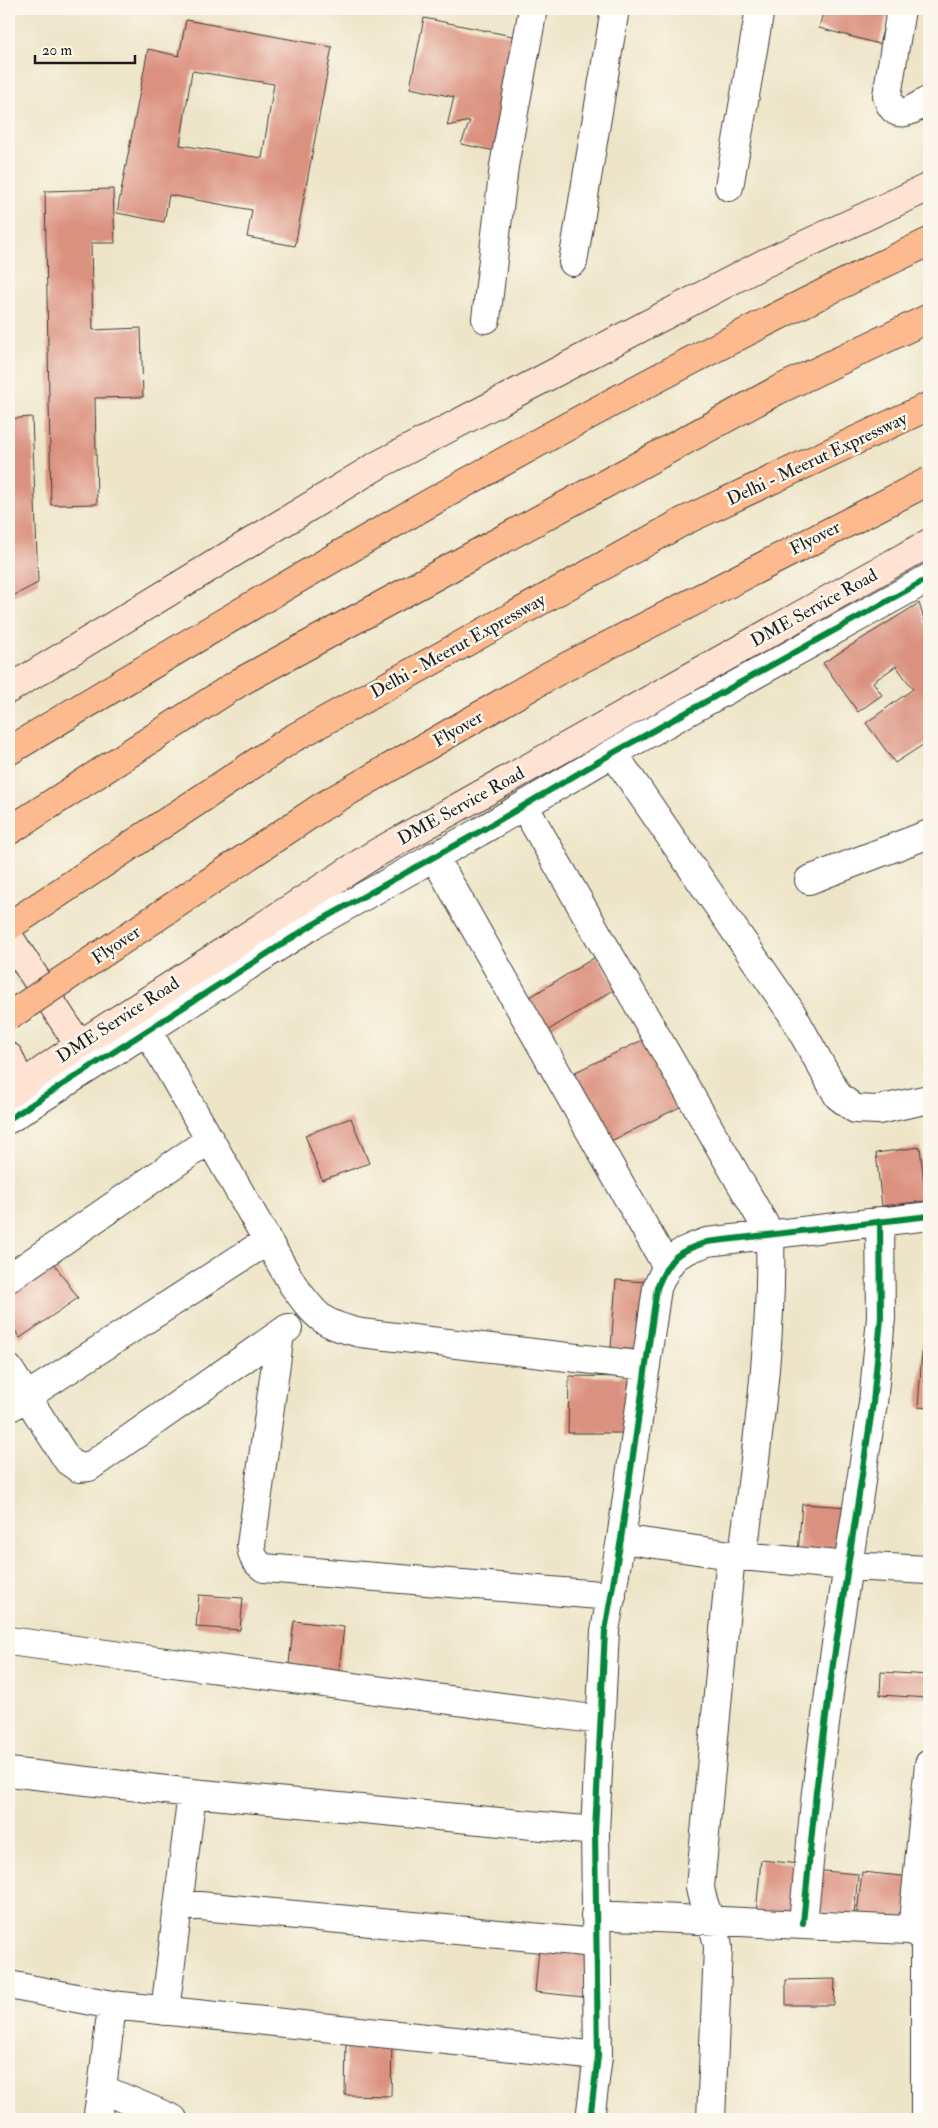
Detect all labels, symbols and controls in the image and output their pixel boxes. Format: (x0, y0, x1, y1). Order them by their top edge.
scale bar (35, 32, 135, 64)
text: 20 m (42, 41, 72, 60)
street label: Delhi - Meerut Expressway (723, 407, 912, 511)
street label: Flyover (786, 515, 845, 561)
street label: DME Service Road (746, 564, 882, 652)
street label: Delhi - Meerut Expressway (366, 588, 551, 704)
street label: Flyover (429, 705, 487, 752)
street label: DME Service Road (393, 762, 529, 850)
street label: Flyover (87, 920, 145, 970)
street label: DME Service Road (52, 972, 184, 1068)

